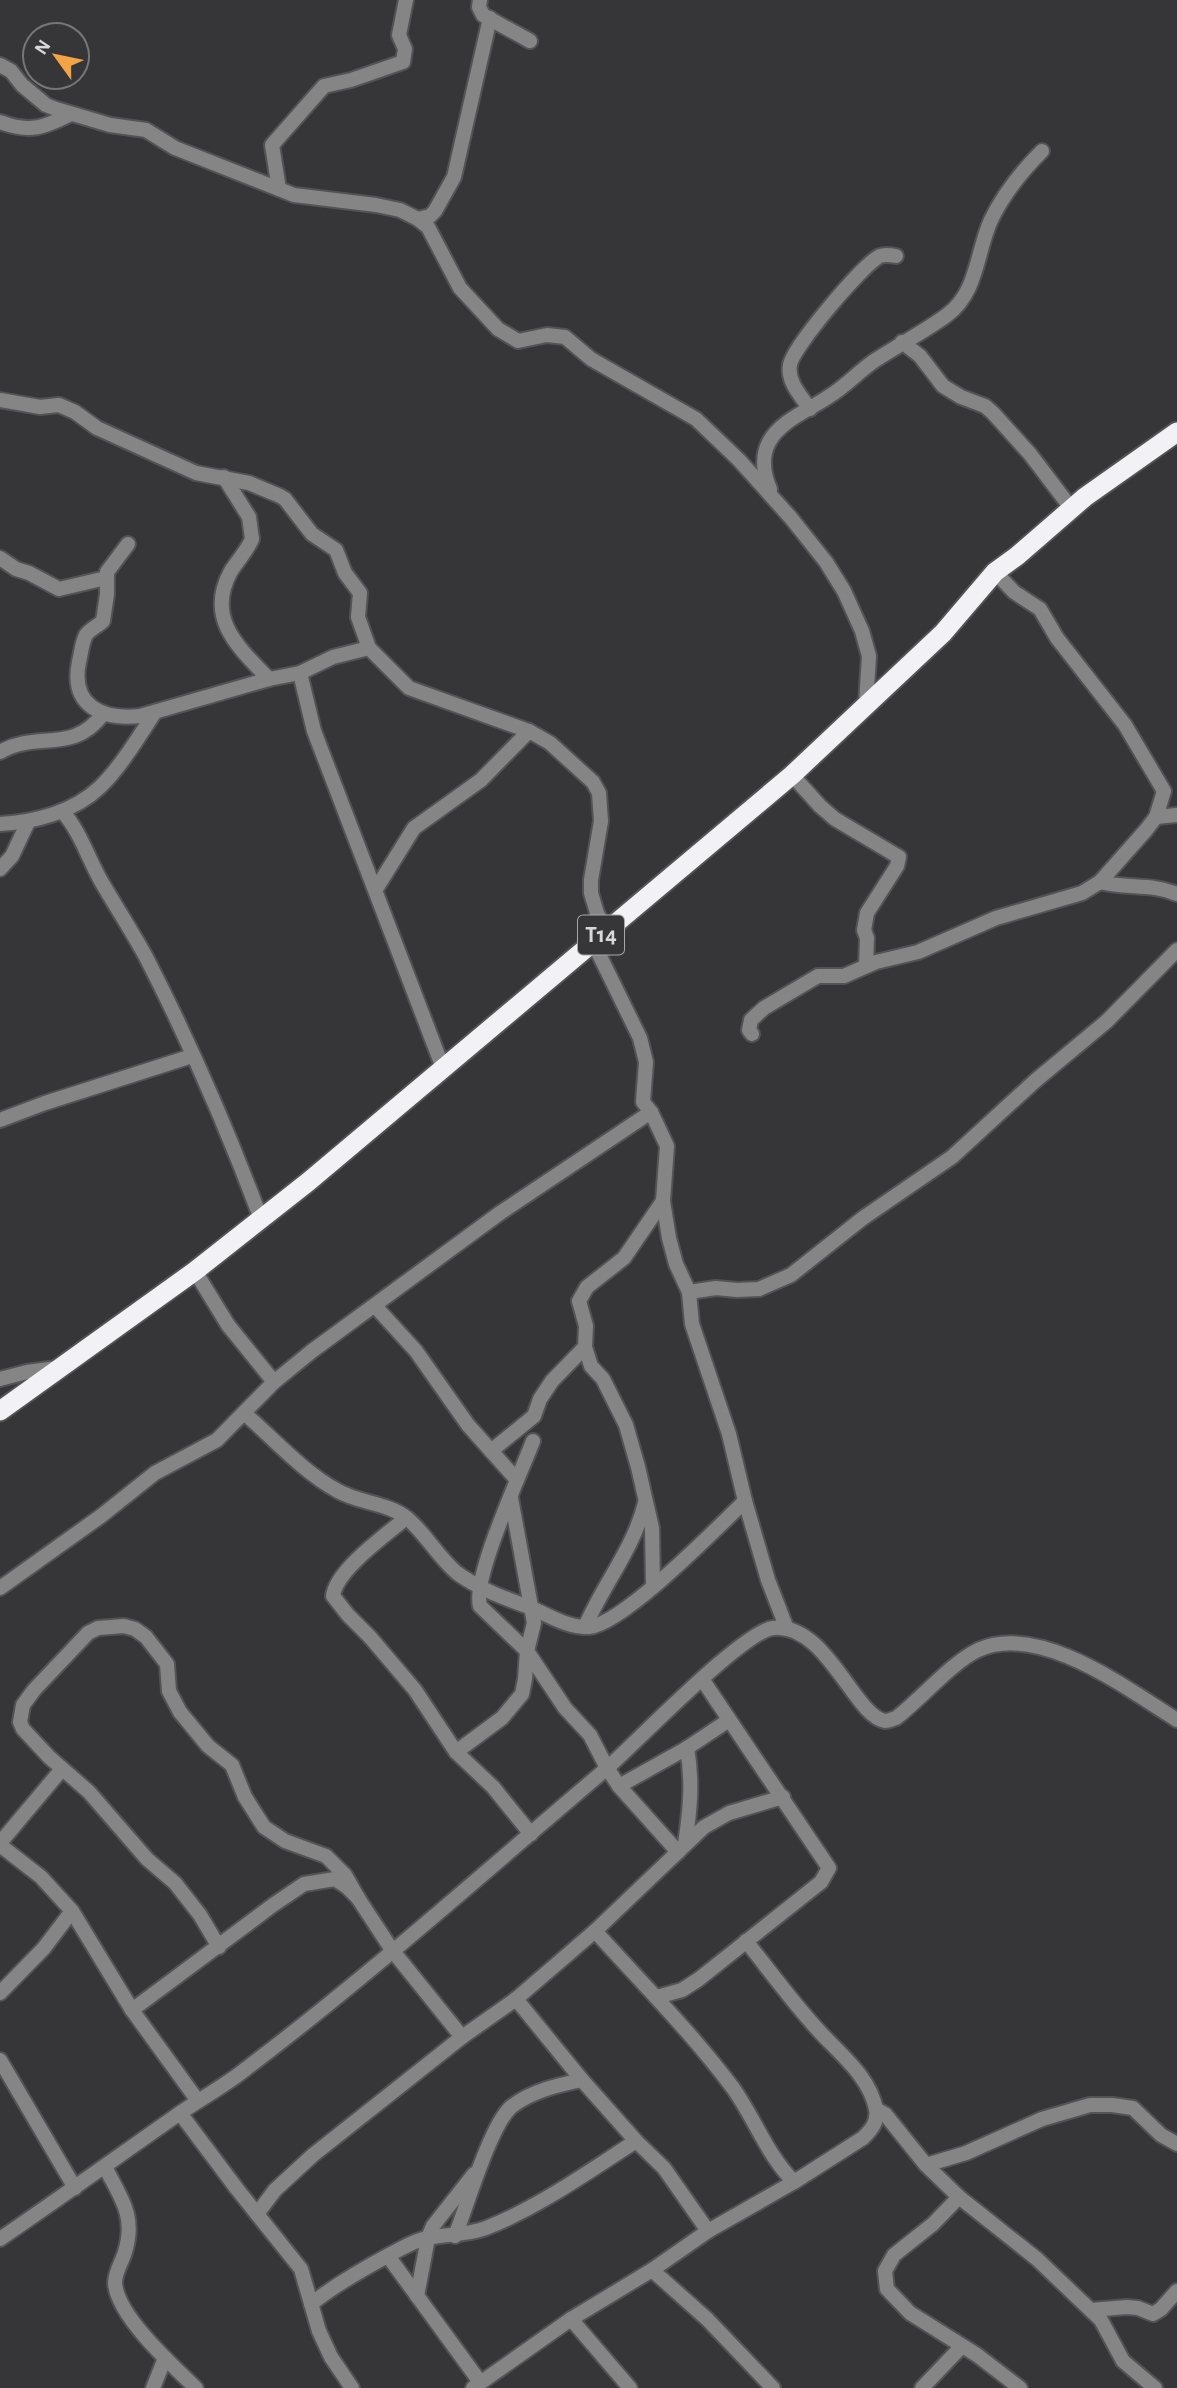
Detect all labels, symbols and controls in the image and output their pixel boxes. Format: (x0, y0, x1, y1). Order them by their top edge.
north arrow (21, 21, 91, 91)
text: N (31, 37, 55, 58)
road number: T14 (578, 916, 624, 954)

